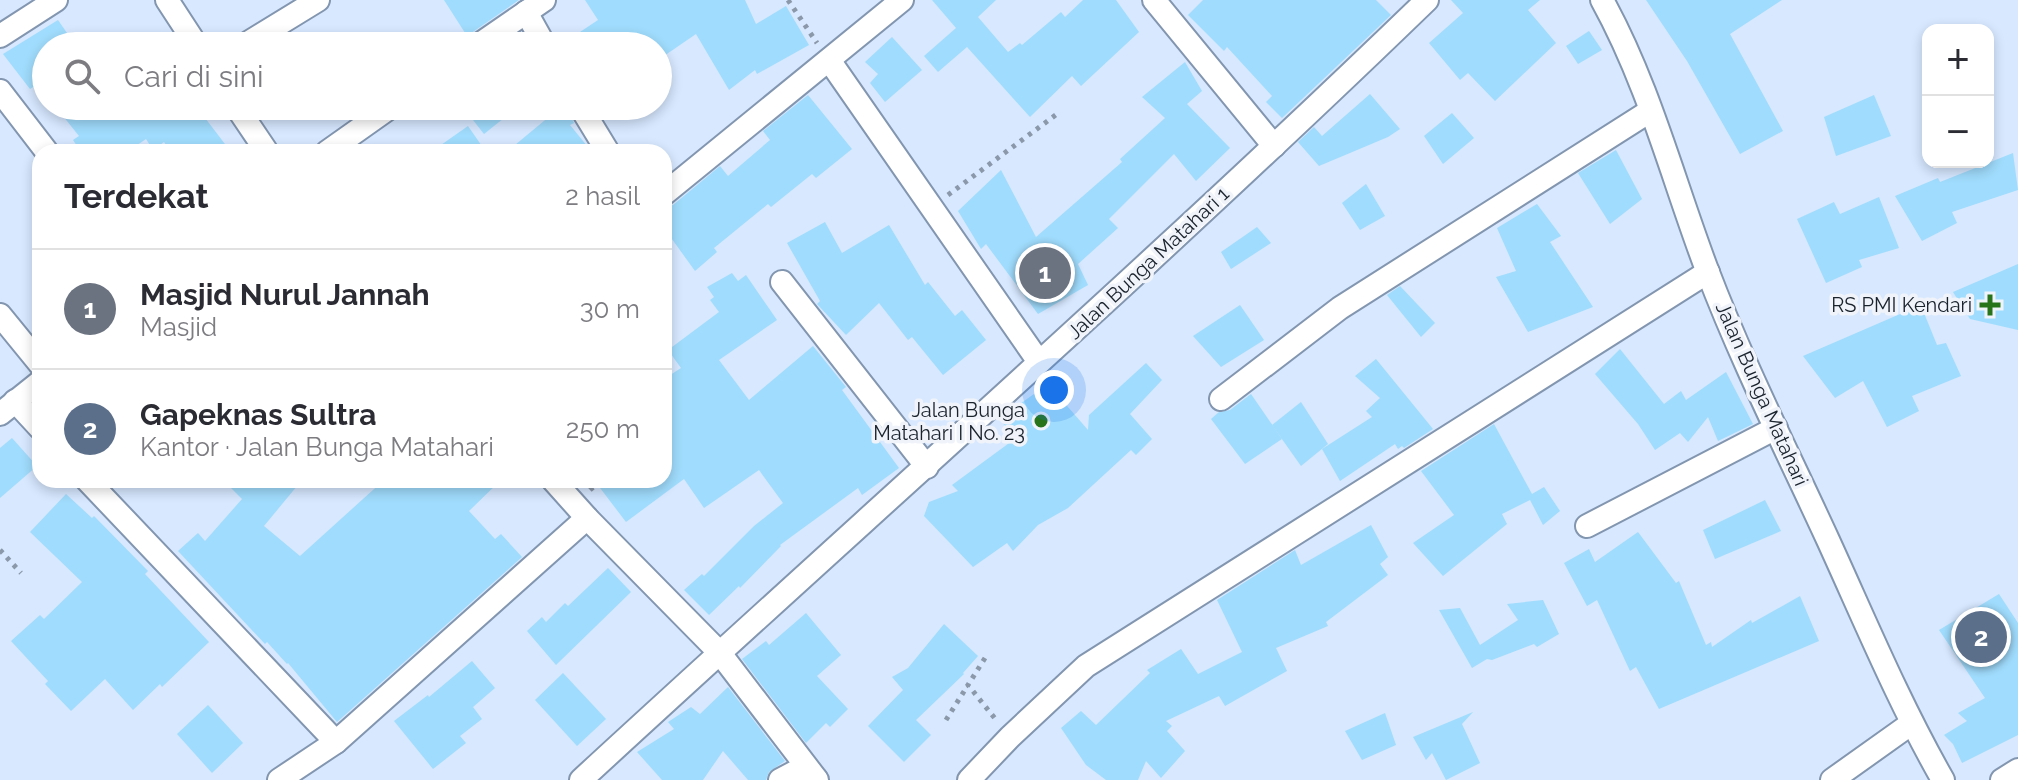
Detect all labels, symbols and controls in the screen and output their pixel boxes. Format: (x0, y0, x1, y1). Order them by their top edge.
map controls (1922, 24, 1994, 168)
button: + (1922, 24, 1994, 96)
search box (32, 32, 672, 120)
icon: search (60, 54, 104, 98)
text: Cari di sini (124, 59, 264, 94)
button: − (1922, 96, 1994, 168)
text: Terdekat (64, 176, 209, 216)
text: 2 hasil (565, 181, 640, 211)
street label: Jalan Bunga Matahari 1 (1062, 182, 1234, 344)
pin: 1 (1019, 243, 1071, 303)
text: Masjid Nurul Jannah (140, 277, 430, 312)
place label: RS PMI Kendari (1831, 293, 1972, 317)
text: 1 (84, 294, 96, 324)
text: 30 m (580, 294, 640, 324)
marker: RS PMI Kendari (1979, 294, 2001, 316)
street label: Jalan Bunga Matahari (1711, 298, 1813, 490)
text: Masjid (140, 312, 217, 342)
your location (1034, 370, 1074, 410)
text: Gapeknas Sultra (140, 397, 377, 432)
place label: Jalan Bunga Matahari I No. 23 (873, 398, 1025, 445)
marker: Jalan Bunga Matahari I No. 23 (1032, 412, 1050, 430)
text: 2 (83, 414, 97, 444)
text: 250 m (566, 414, 640, 444)
text: Kantor · Jalan Bunga Matahari (140, 432, 494, 462)
pin: 2 (1955, 607, 2007, 667)

